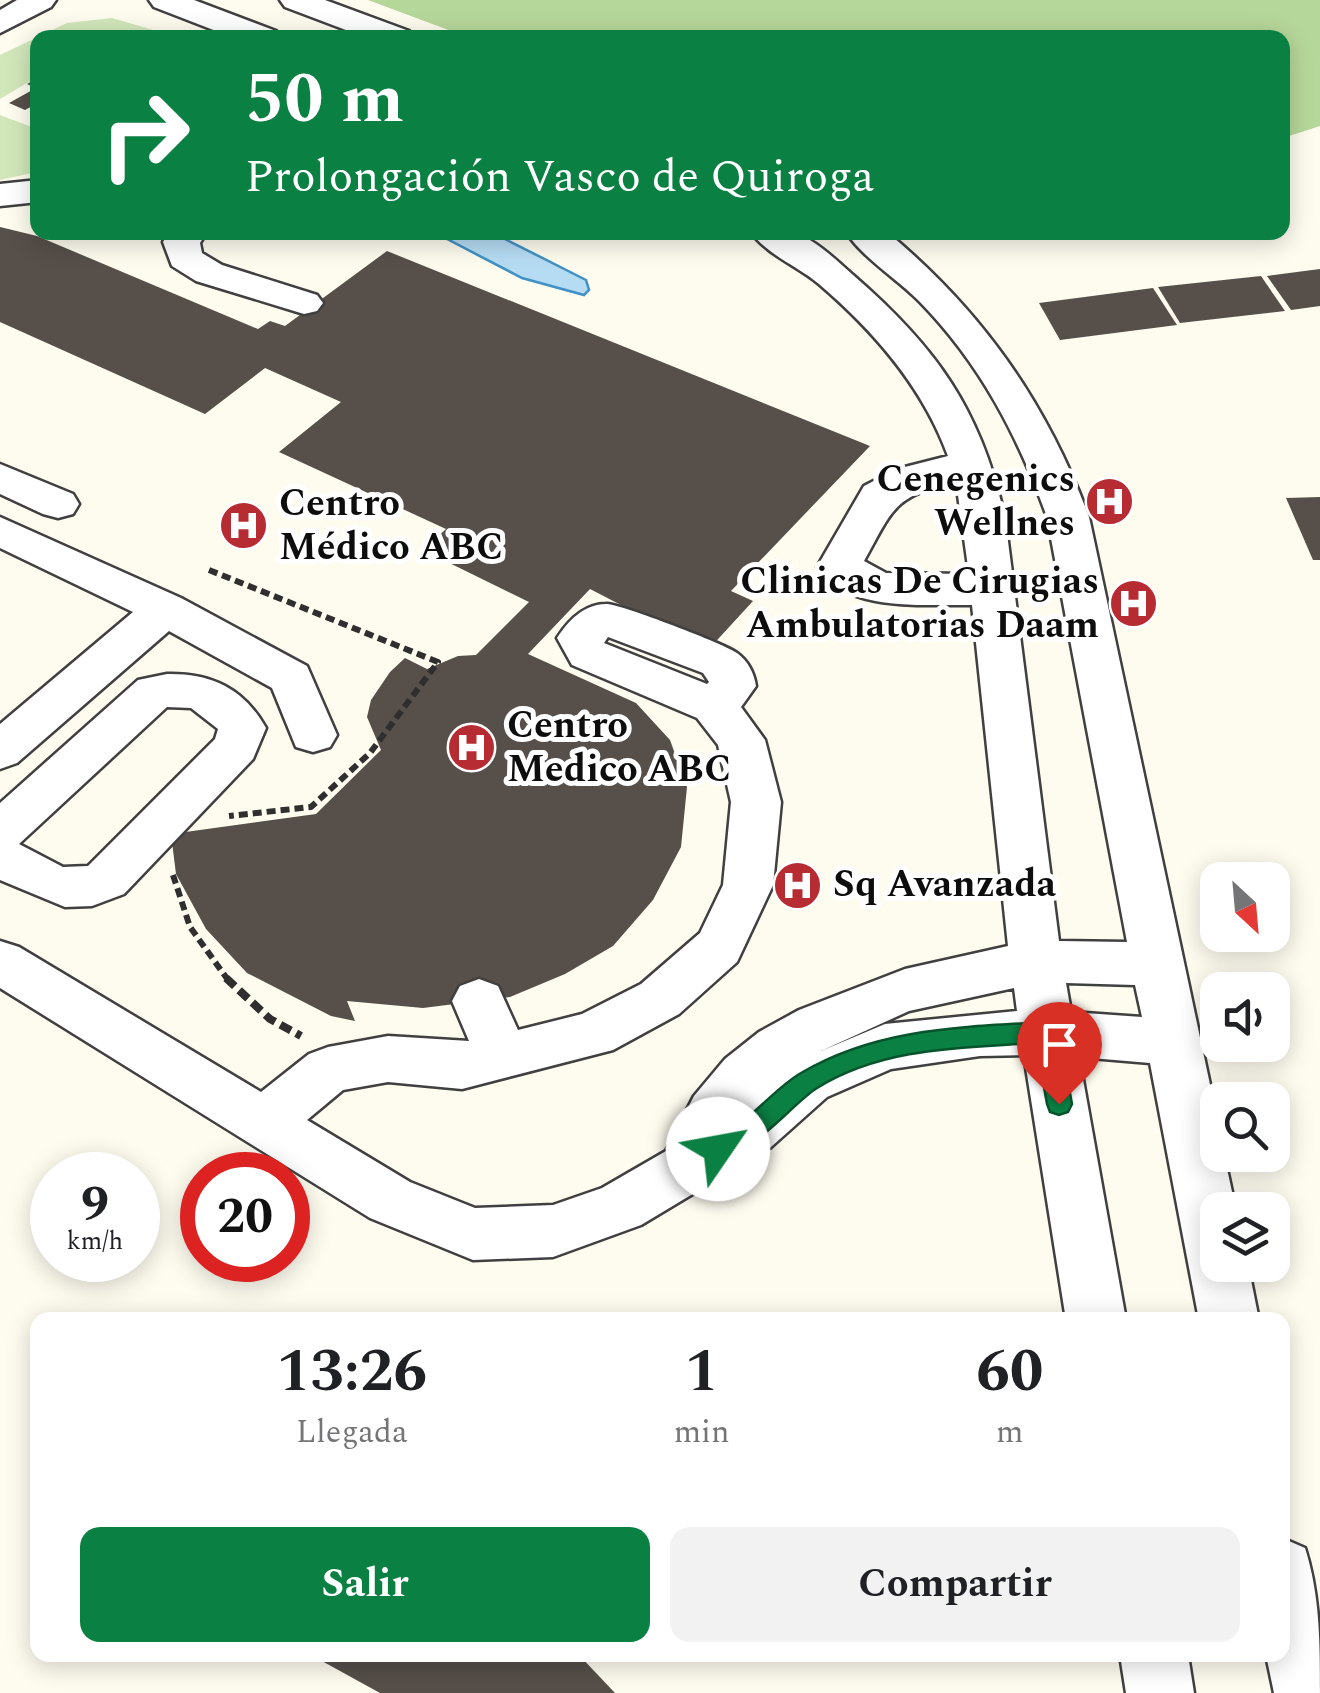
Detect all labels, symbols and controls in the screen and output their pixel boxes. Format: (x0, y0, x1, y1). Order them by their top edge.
text: 50 m (245, 47, 404, 153)
icon: right (80, 70, 210, 200)
text: Prolongación Vasco de Quiroga (245, 143, 874, 212)
place label: Cenegenics Wellnes (876, 451, 1075, 553)
place label: Centro Médico ABC (279, 475, 503, 577)
hospital icon: Cenegenics Wellnes (1084, 476, 1136, 528)
hospital icon: Centro Médico ABC (218, 500, 270, 552)
place label: Clinicas De Cirugias Ambulatorias Daam (740, 553, 1099, 655)
hospital icon: Clinicas De Cirugias Ambulatorias Daam (1108, 578, 1160, 630)
place label: Centro Medico ABC (507, 697, 731, 799)
hospital icon: Centro Medico ABC (446, 722, 498, 774)
place label: Sq Avanzada (833, 856, 1057, 914)
hospital icon: Sq Avanzada (772, 859, 824, 911)
north arrow (1200, 862, 1290, 952)
map controls (1200, 862, 1290, 1282)
button: sound (1200, 972, 1290, 1062)
pin (1017, 1002, 1102, 1105)
icon: arrive (1032, 1017, 1087, 1072)
button: search (1200, 1082, 1290, 1172)
position arrow (666, 1097, 770, 1201)
speed limit sign: 20 (180, 1152, 310, 1282)
text: 9 (81, 1167, 109, 1243)
button: layers (1200, 1192, 1290, 1282)
text: km/h (67, 1223, 123, 1261)
text: 13:26 (276, 1326, 427, 1418)
text: 1 (685, 1326, 719, 1418)
text: 60 (976, 1326, 1043, 1418)
text: Llegada (296, 1408, 408, 1457)
text: min (674, 1408, 730, 1457)
text: m (996, 1408, 1024, 1457)
button: Salir (80, 1527, 650, 1642)
button: Compartir (670, 1527, 1240, 1642)

